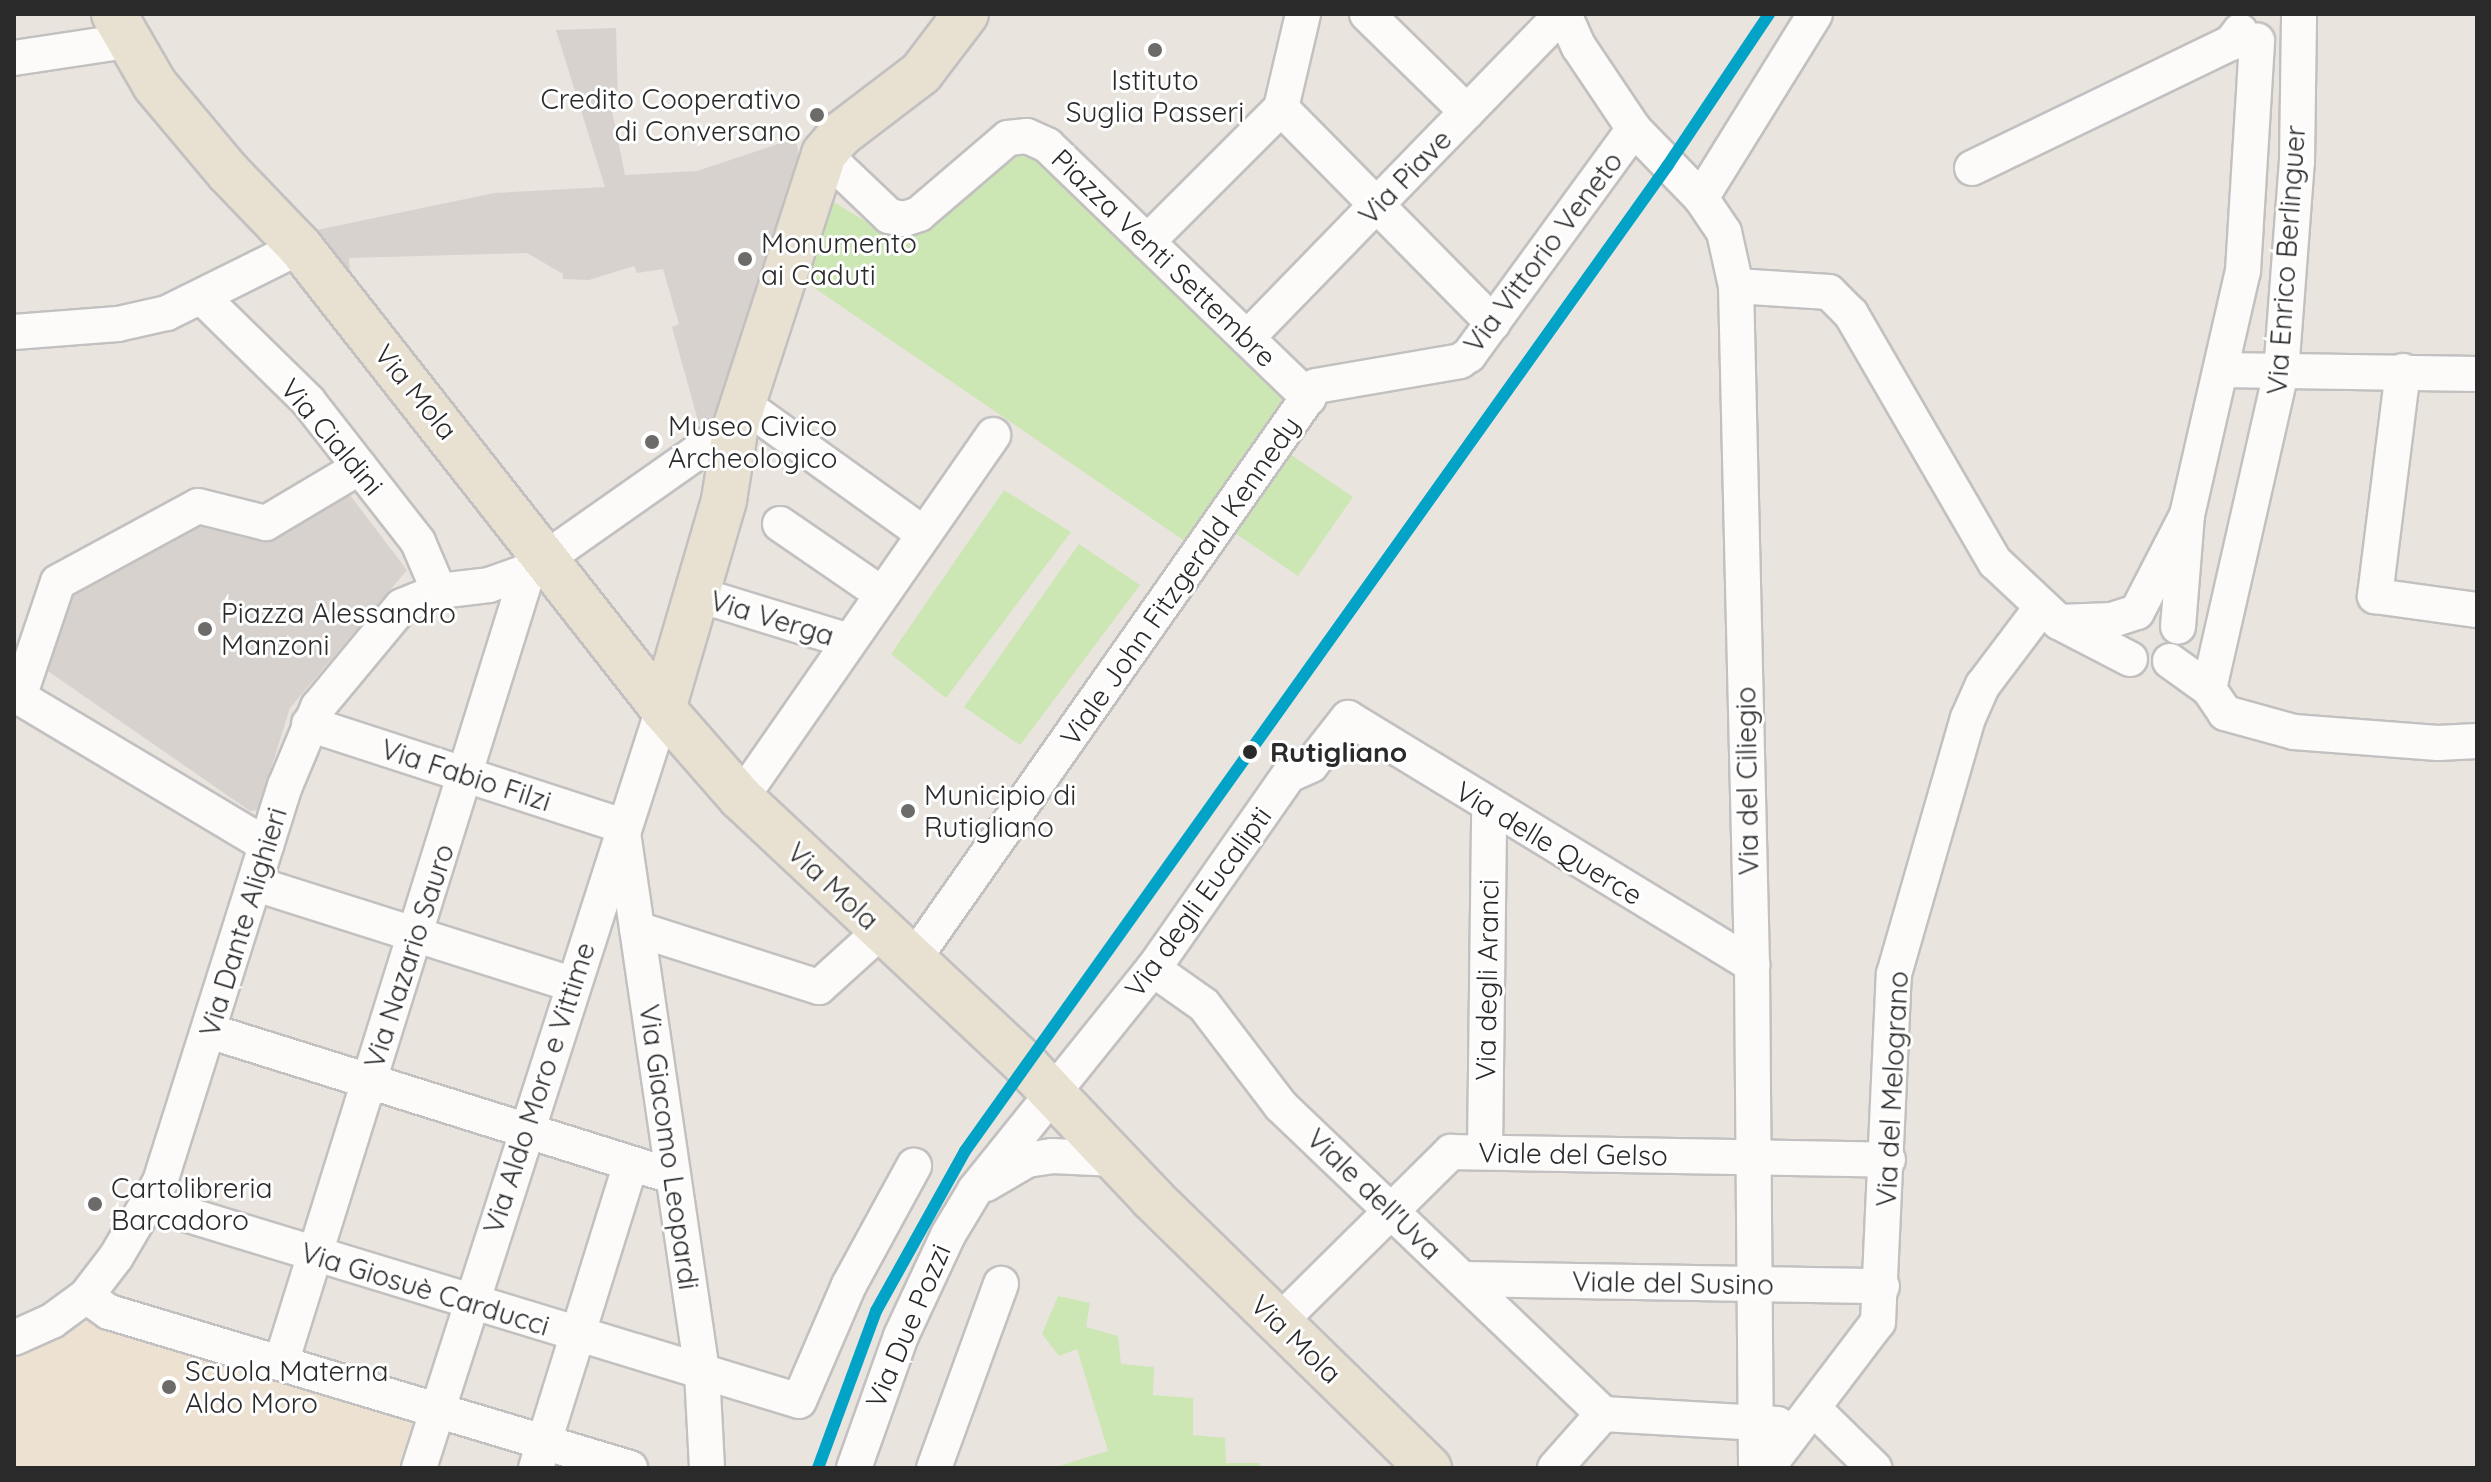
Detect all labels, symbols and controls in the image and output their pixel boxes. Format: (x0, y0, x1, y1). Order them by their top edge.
marker: Istituto Suglia Passeri (1146, 41, 1164, 59)
place label: Istituto Suglia Passeri (1066, 63, 1244, 129)
place label: Credito Cooperativo di Conversano (540, 82, 801, 148)
marker: Credito Cooperativo di Conversano (808, 106, 826, 124)
street label: Via Piave (1352, 123, 1458, 231)
street label: Via Enrico Berlinguer (2260, 124, 2312, 396)
street label: Piazza Venti Settembre (1045, 142, 1283, 374)
street label: Via Vittorio Veneto (1456, 145, 1630, 359)
place label: Monumento ai Caduti (761, 226, 917, 292)
marker: Monumento ai Caduti (736, 250, 754, 268)
street label: Via Mola (367, 338, 465, 446)
street label: Via Cialdini (274, 372, 390, 502)
place label: Museo Civico Archeologico (668, 409, 837, 475)
street label: Viale John Fitzgerald Kennedy (1053, 410, 1307, 752)
marker: Museo Civico Archeologico (643, 433, 661, 451)
street label: Via Verga (706, 583, 838, 653)
place label: Piazza Alessandro Manzoni (221, 596, 456, 662)
marker: Piazza Alessandro Manzoni (196, 620, 214, 638)
street label: Via del Ciliegio (1729, 686, 1765, 876)
street label: Via Fabio Filzi (377, 732, 555, 818)
place label: Rutigliano (1270, 735, 1407, 769)
marker: Rutigliano (1237, 739, 1263, 765)
street label: Via delle Querce (1449, 774, 1649, 912)
place label: Municipio di Rutigliano (924, 778, 1076, 844)
street label: Via degli Eucalipti (1118, 800, 1278, 1004)
marker: Municipio di Rutigliano (899, 802, 917, 820)
street label: Via Dante Alighieri (192, 803, 294, 1041)
street label: Via Mola (780, 835, 886, 937)
street label: Via Nazario Sauro (357, 840, 461, 1072)
street label: Via degli Aranci (1468, 879, 1506, 1081)
street label: Via Aldo Moro e Vittime (476, 938, 602, 1238)
street label: Via del Melograno (1869, 970, 1915, 1208)
street label: Via Giacomo Leopardi (632, 1002, 706, 1292)
street label: Viale dell'Uva (1300, 1121, 1448, 1267)
street label: Viale del Gelso (1478, 1136, 1668, 1172)
place label: Cartolibreria Barcadoro (111, 1171, 272, 1237)
marker: Cartolibreria Barcadoro (86, 1195, 104, 1213)
street label: Via Giosuè Carducci (297, 1235, 553, 1343)
street label: Via Due Pozzi (858, 1239, 958, 1413)
street label: Viale del Susino (1572, 1264, 1774, 1302)
street label: Via Mola (1244, 1288, 1348, 1390)
place label: Scuola Materna Aldo Moro (185, 1354, 388, 1420)
marker: Scuola Materna Aldo Moro (160, 1378, 178, 1396)

